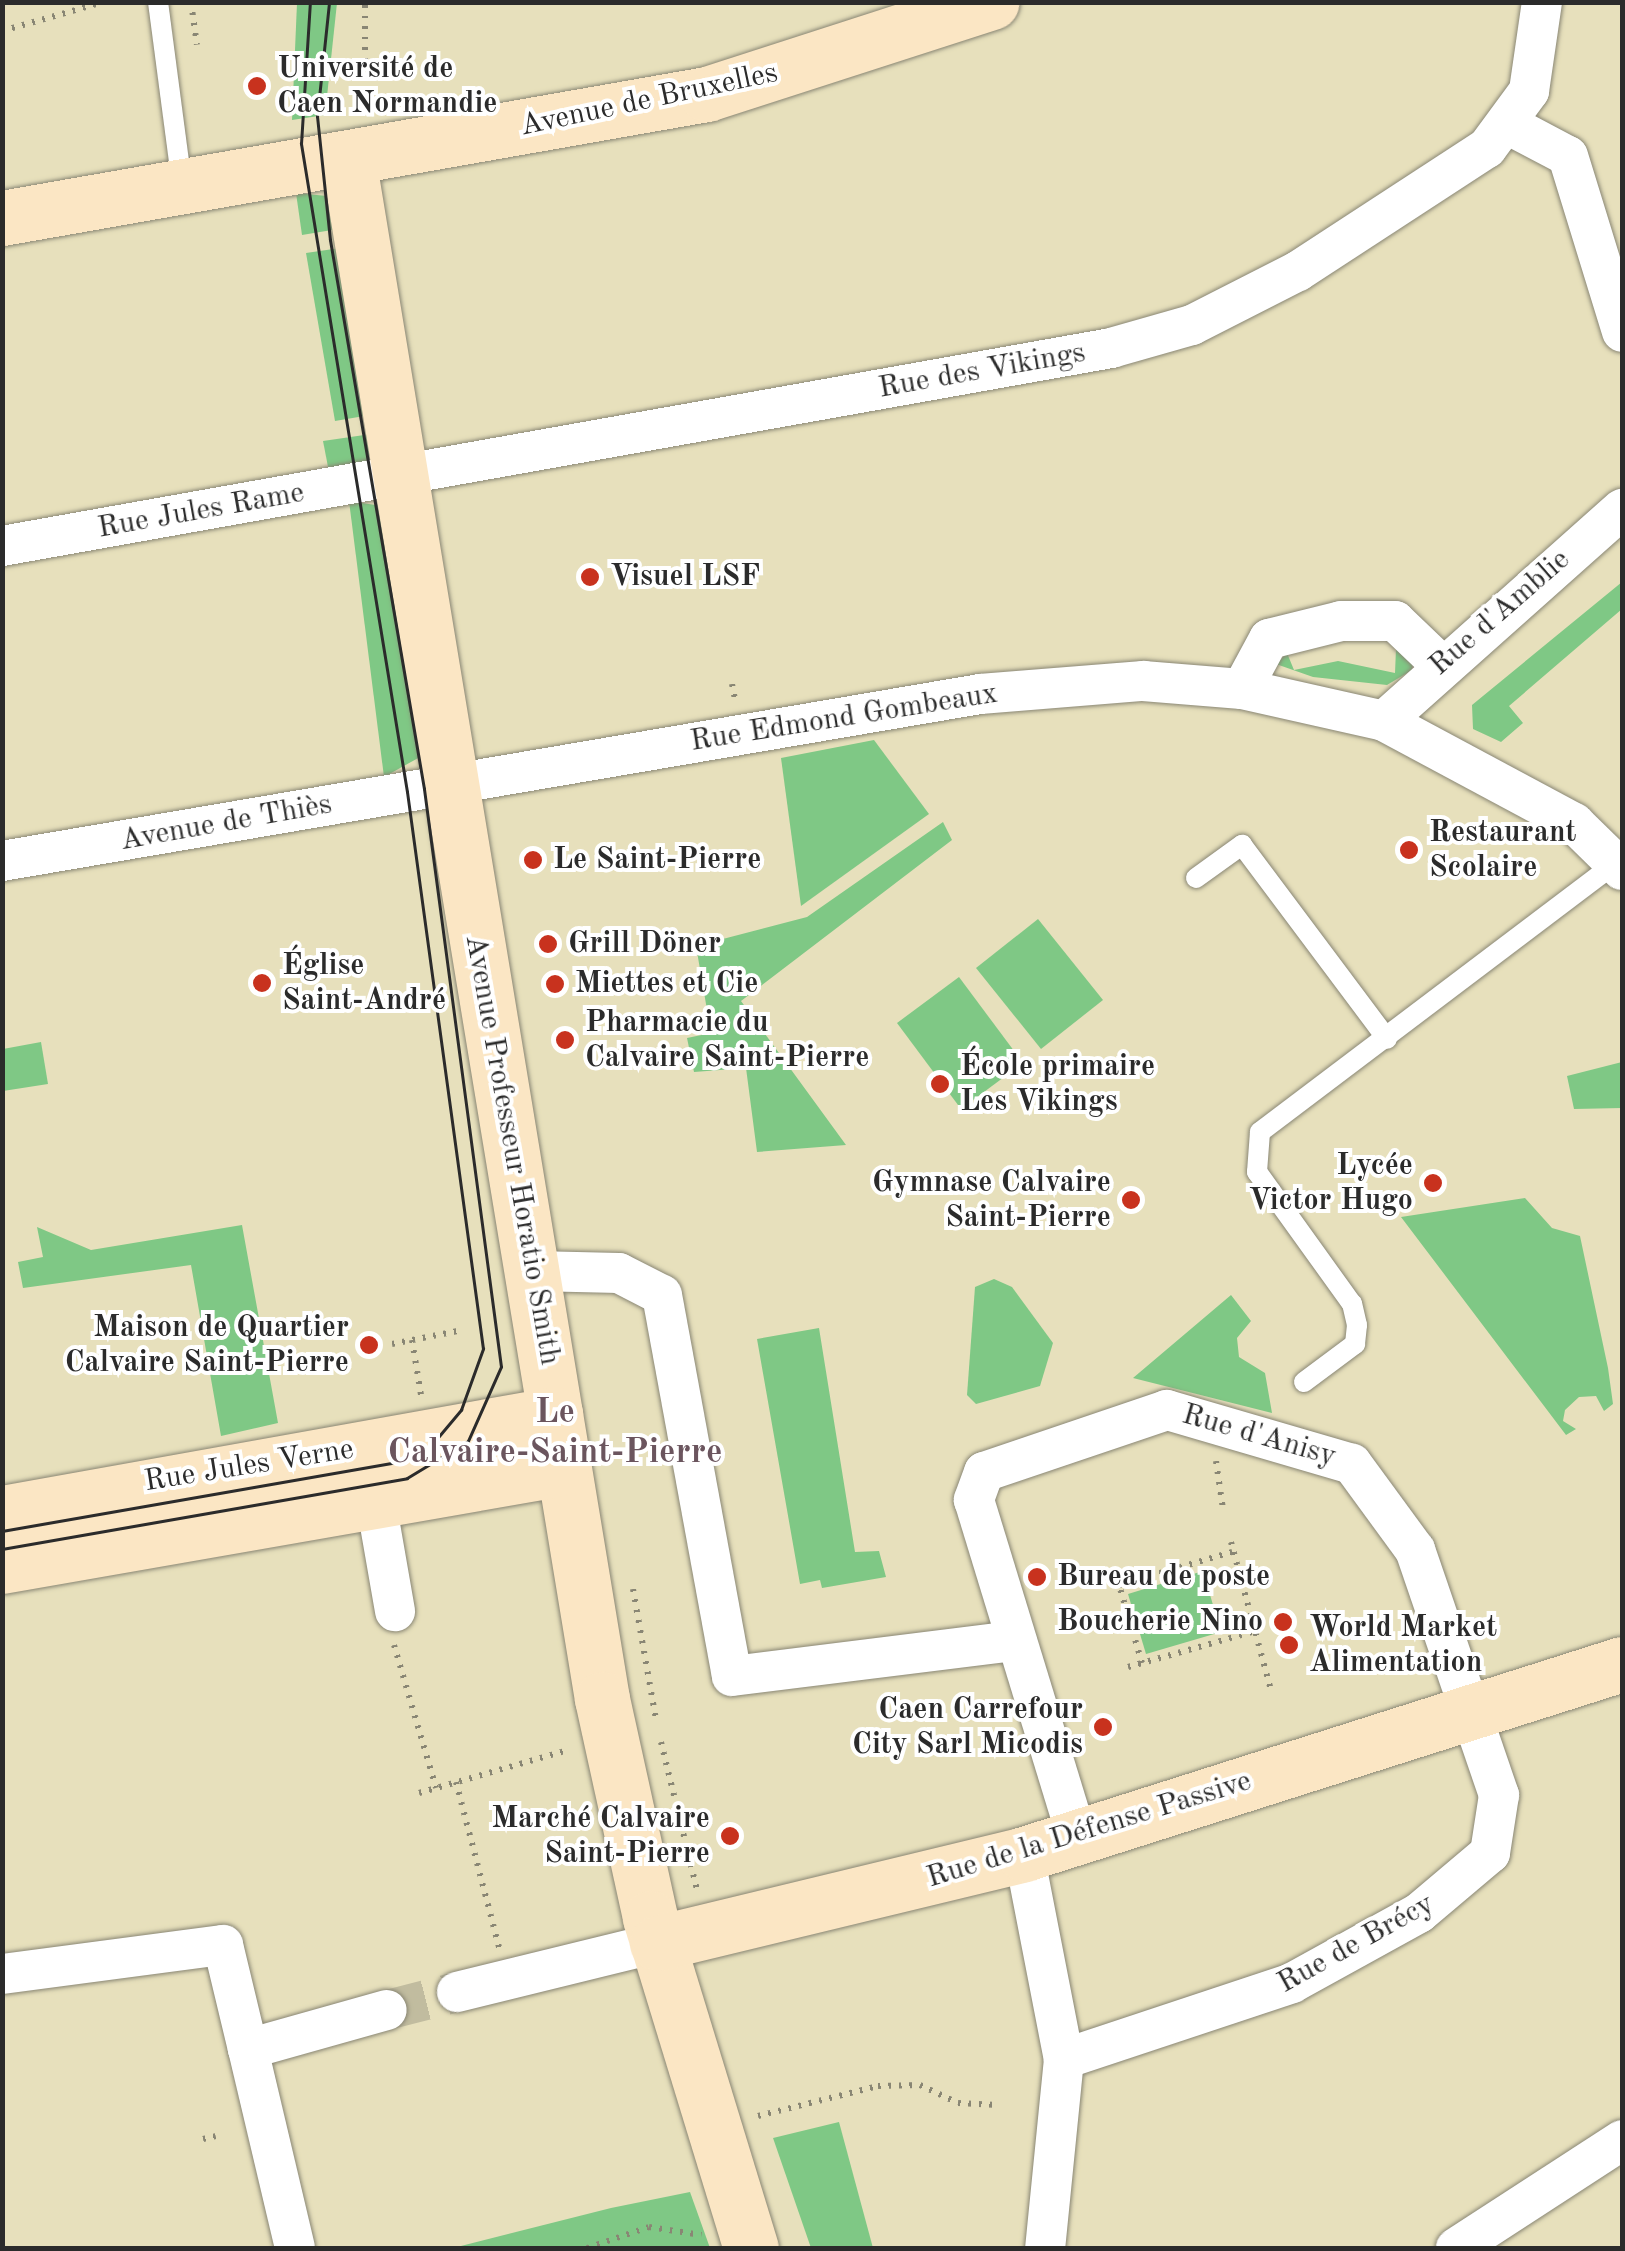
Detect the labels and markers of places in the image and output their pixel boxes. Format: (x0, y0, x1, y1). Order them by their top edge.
place label: Université de Caen Normandie (277, 51, 497, 122)
marker: Université de Caen Normandie (246, 75, 268, 97)
place label: Visuel LSF (610, 559, 760, 595)
marker: Visuel LSF (579, 566, 601, 588)
place label: Restaurant Scolaire (1429, 815, 1576, 886)
marker: Restaurant Scolaire (1398, 839, 1420, 861)
place label: Le Saint-Pierre (553, 842, 761, 878)
marker: Le Saint-Pierre (522, 849, 544, 871)
place label: Grill Döner (568, 926, 721, 962)
marker: Grill Döner (537, 933, 559, 955)
place label: Église Saint-André (282, 948, 446, 1018)
place label: Miettes et Cie (575, 966, 758, 1002)
marker: Église Saint-André (251, 972, 273, 994)
marker: Miettes et Cie (544, 973, 566, 995)
place label: Pharmacie du Calvaire Saint-Pierre (585, 1005, 869, 1076)
marker: Pharmacie du Calvaire Saint-Pierre (554, 1029, 576, 1051)
place label: École primaire Les Vikings (960, 1049, 1155, 1120)
marker: École primaire Les Vikings (929, 1073, 951, 1095)
place label: Lycée Victor Hugo (1248, 1148, 1413, 1218)
place label: Gymnase Calvaire Saint-Pierre (872, 1165, 1111, 1236)
marker: Lycée Victor Hugo (1422, 1172, 1444, 1194)
marker: Gymnase Calvaire Saint-Pierre (1120, 1189, 1142, 1211)
place label: Maison de Quartier Calvaire Saint-Pierre (65, 1310, 349, 1380)
marker: Maison de Quartier Calvaire Saint-Pierre (358, 1334, 380, 1356)
place label: Bureau de poste (1057, 1559, 1270, 1595)
marker: Bureau de poste (1026, 1566, 1048, 1588)
place label: Boucherie Nino (1057, 1604, 1263, 1640)
place label: World Market Alimentation (1309, 1610, 1497, 1680)
marker: Boucherie Nino (1272, 1611, 1294, 1633)
marker: World Market Alimentation (1278, 1634, 1300, 1656)
place label: Caen Carrefour City Sarl Micodis (852, 1692, 1083, 1762)
marker: Caen Carrefour City Sarl Micodis (1092, 1716, 1114, 1738)
place label: Marché Calvaire Saint-Pierre (491, 1801, 710, 1872)
marker: Marché Calvaire Saint-Pierre (719, 1825, 741, 1847)

